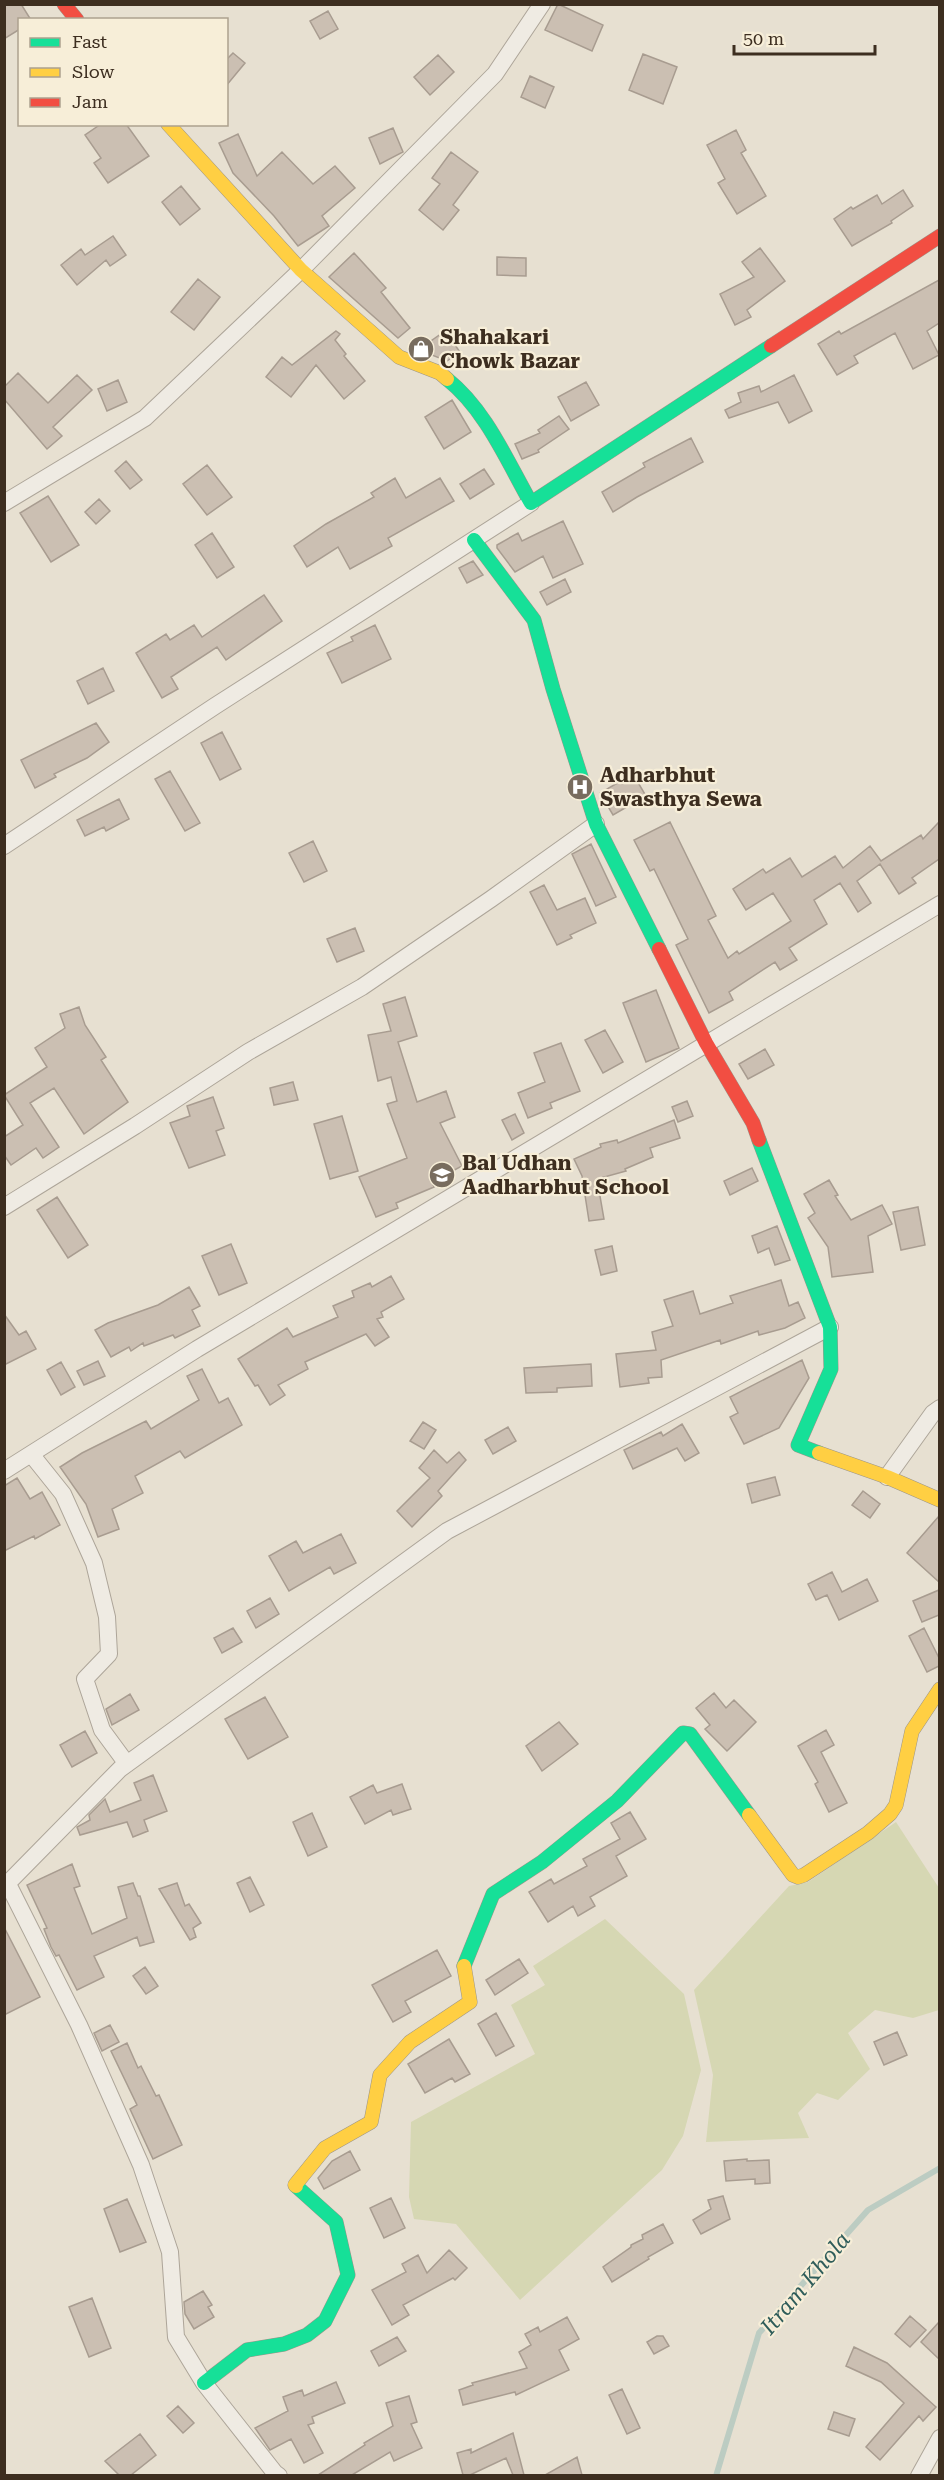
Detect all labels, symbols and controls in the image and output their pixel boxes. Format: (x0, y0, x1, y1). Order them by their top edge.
legend (18, 18, 228, 126)
scale bar (734, 18, 875, 56)
text: 50 m (743, 28, 784, 49)
text: Fast (72, 31, 107, 52)
text: Slow (72, 61, 114, 82)
text: Jam (72, 91, 108, 112)
place label: Shahakari Chowk Bazar (440, 325, 581, 373)
shop icon: Shahakari Chowk Bazar (406, 334, 436, 364)
place label: Adharbhut Swasthya Sewa (600, 763, 763, 811)
hospital icon: Adharbhut Swasthya Sewa (565, 772, 595, 802)
place label: Bal Udhan Aadharbhut School (462, 1151, 669, 1199)
school or university icon: Bal Udhan Aadharbhut School (427, 1160, 457, 1190)
water label: Itram Khola (755, 2227, 855, 2340)

